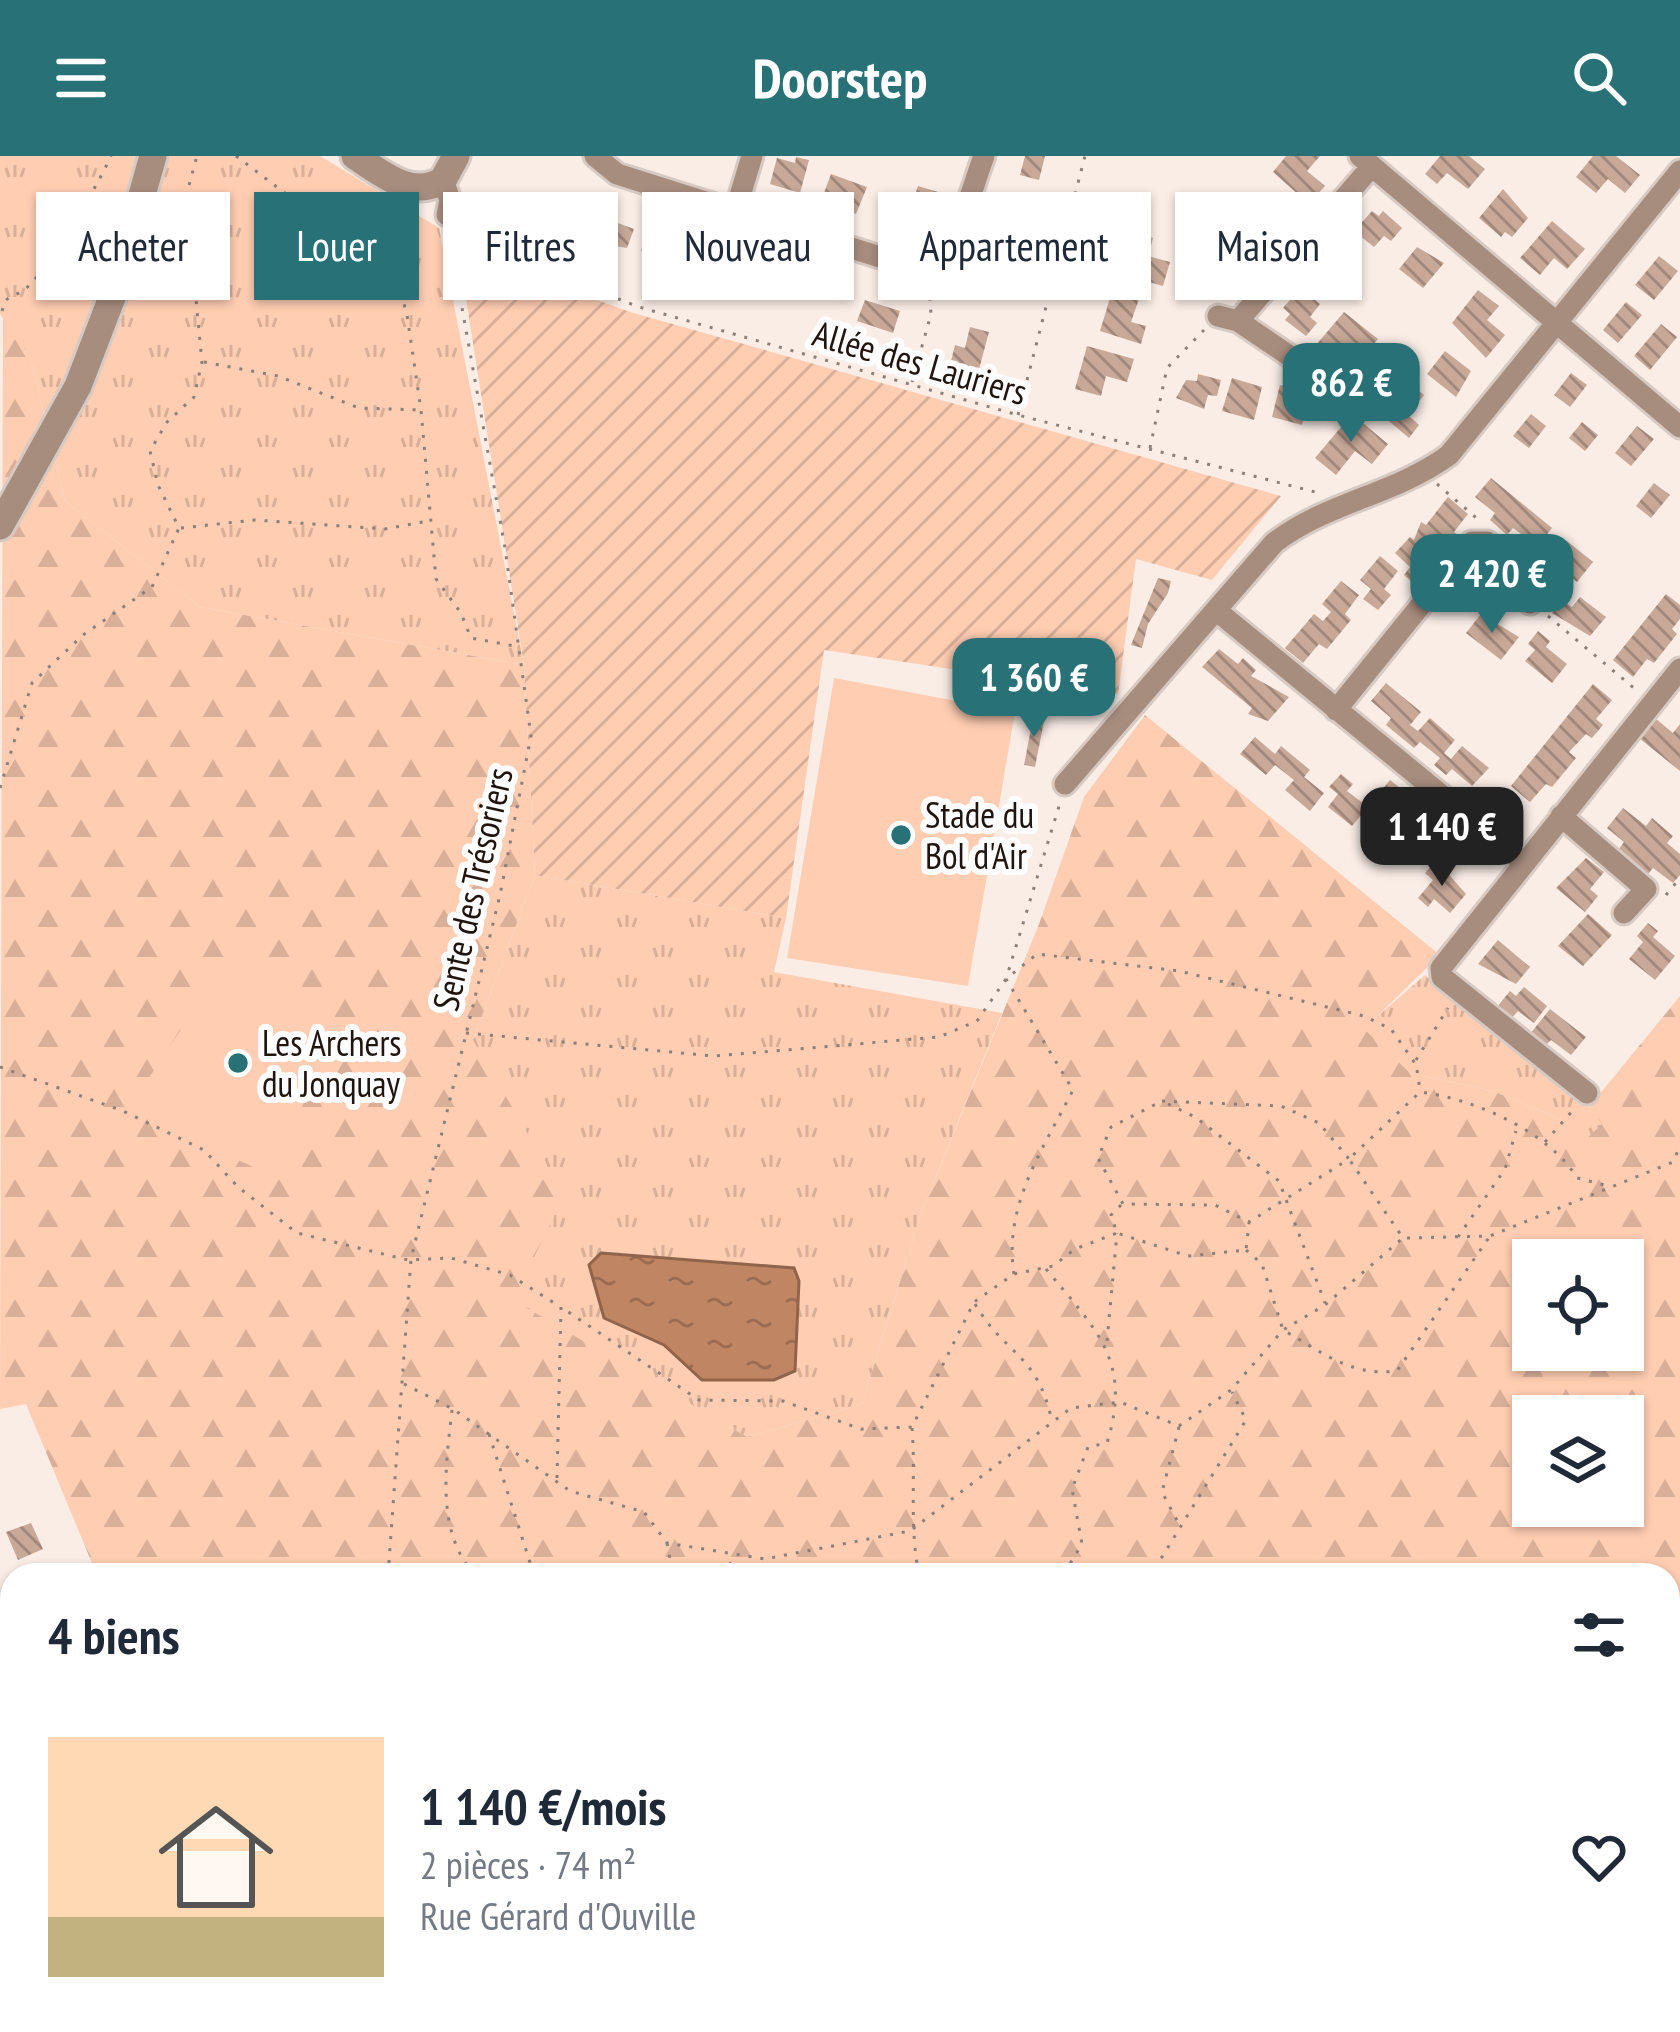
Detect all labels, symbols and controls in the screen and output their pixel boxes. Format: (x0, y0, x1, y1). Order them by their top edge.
text: Doorstep (753, 43, 927, 113)
icon: menu (48, 45, 114, 111)
icon: search (1566, 45, 1632, 111)
chip: Acheter (36, 192, 230, 300)
chip: Louer (254, 192, 419, 300)
chip: Filtres (443, 192, 618, 300)
chip: Nouveau (642, 192, 854, 300)
chip: Appartement (878, 192, 1151, 300)
chip: Maison (1175, 192, 1362, 300)
street label: Allée des Lauriers (808, 309, 1032, 415)
pin: 862 € (1267, 343, 1435, 445)
text: 862 € (1310, 356, 1392, 407)
pin: 2 420 € (1381, 534, 1603, 636)
text: 2 420 € (1437, 547, 1547, 598)
pin: 1 360 € (923, 638, 1145, 740)
text: 1 360 € (979, 651, 1089, 702)
street label: Sente des Trésoriers (421, 763, 523, 1015)
pin: 1 140 € (1331, 787, 1553, 889)
place label: Stade du Bol d'Air (925, 791, 1034, 879)
text: 1 140 € (1387, 800, 1497, 851)
marker: Stade du Bol d'Air (888, 822, 914, 848)
place label: Les Archers du Jonquay (262, 1019, 402, 1107)
marker: Les Archers du Jonquay (225, 1050, 251, 1076)
map controls (1512, 1239, 1644, 1527)
button: locate (1512, 1239, 1644, 1371)
button: layers (1512, 1395, 1644, 1527)
text: 4 biens (48, 1602, 179, 1668)
icon: filters (1566, 1602, 1632, 1668)
text: 1 140 €/mois (420, 1773, 666, 1839)
icon: home (144, 1785, 288, 1929)
icon: heart (1566, 1824, 1632, 1890)
text: 2 pièces · 74 m² (420, 1839, 636, 1890)
text: Rue Gérard d'Ouville (420, 1890, 696, 1941)

